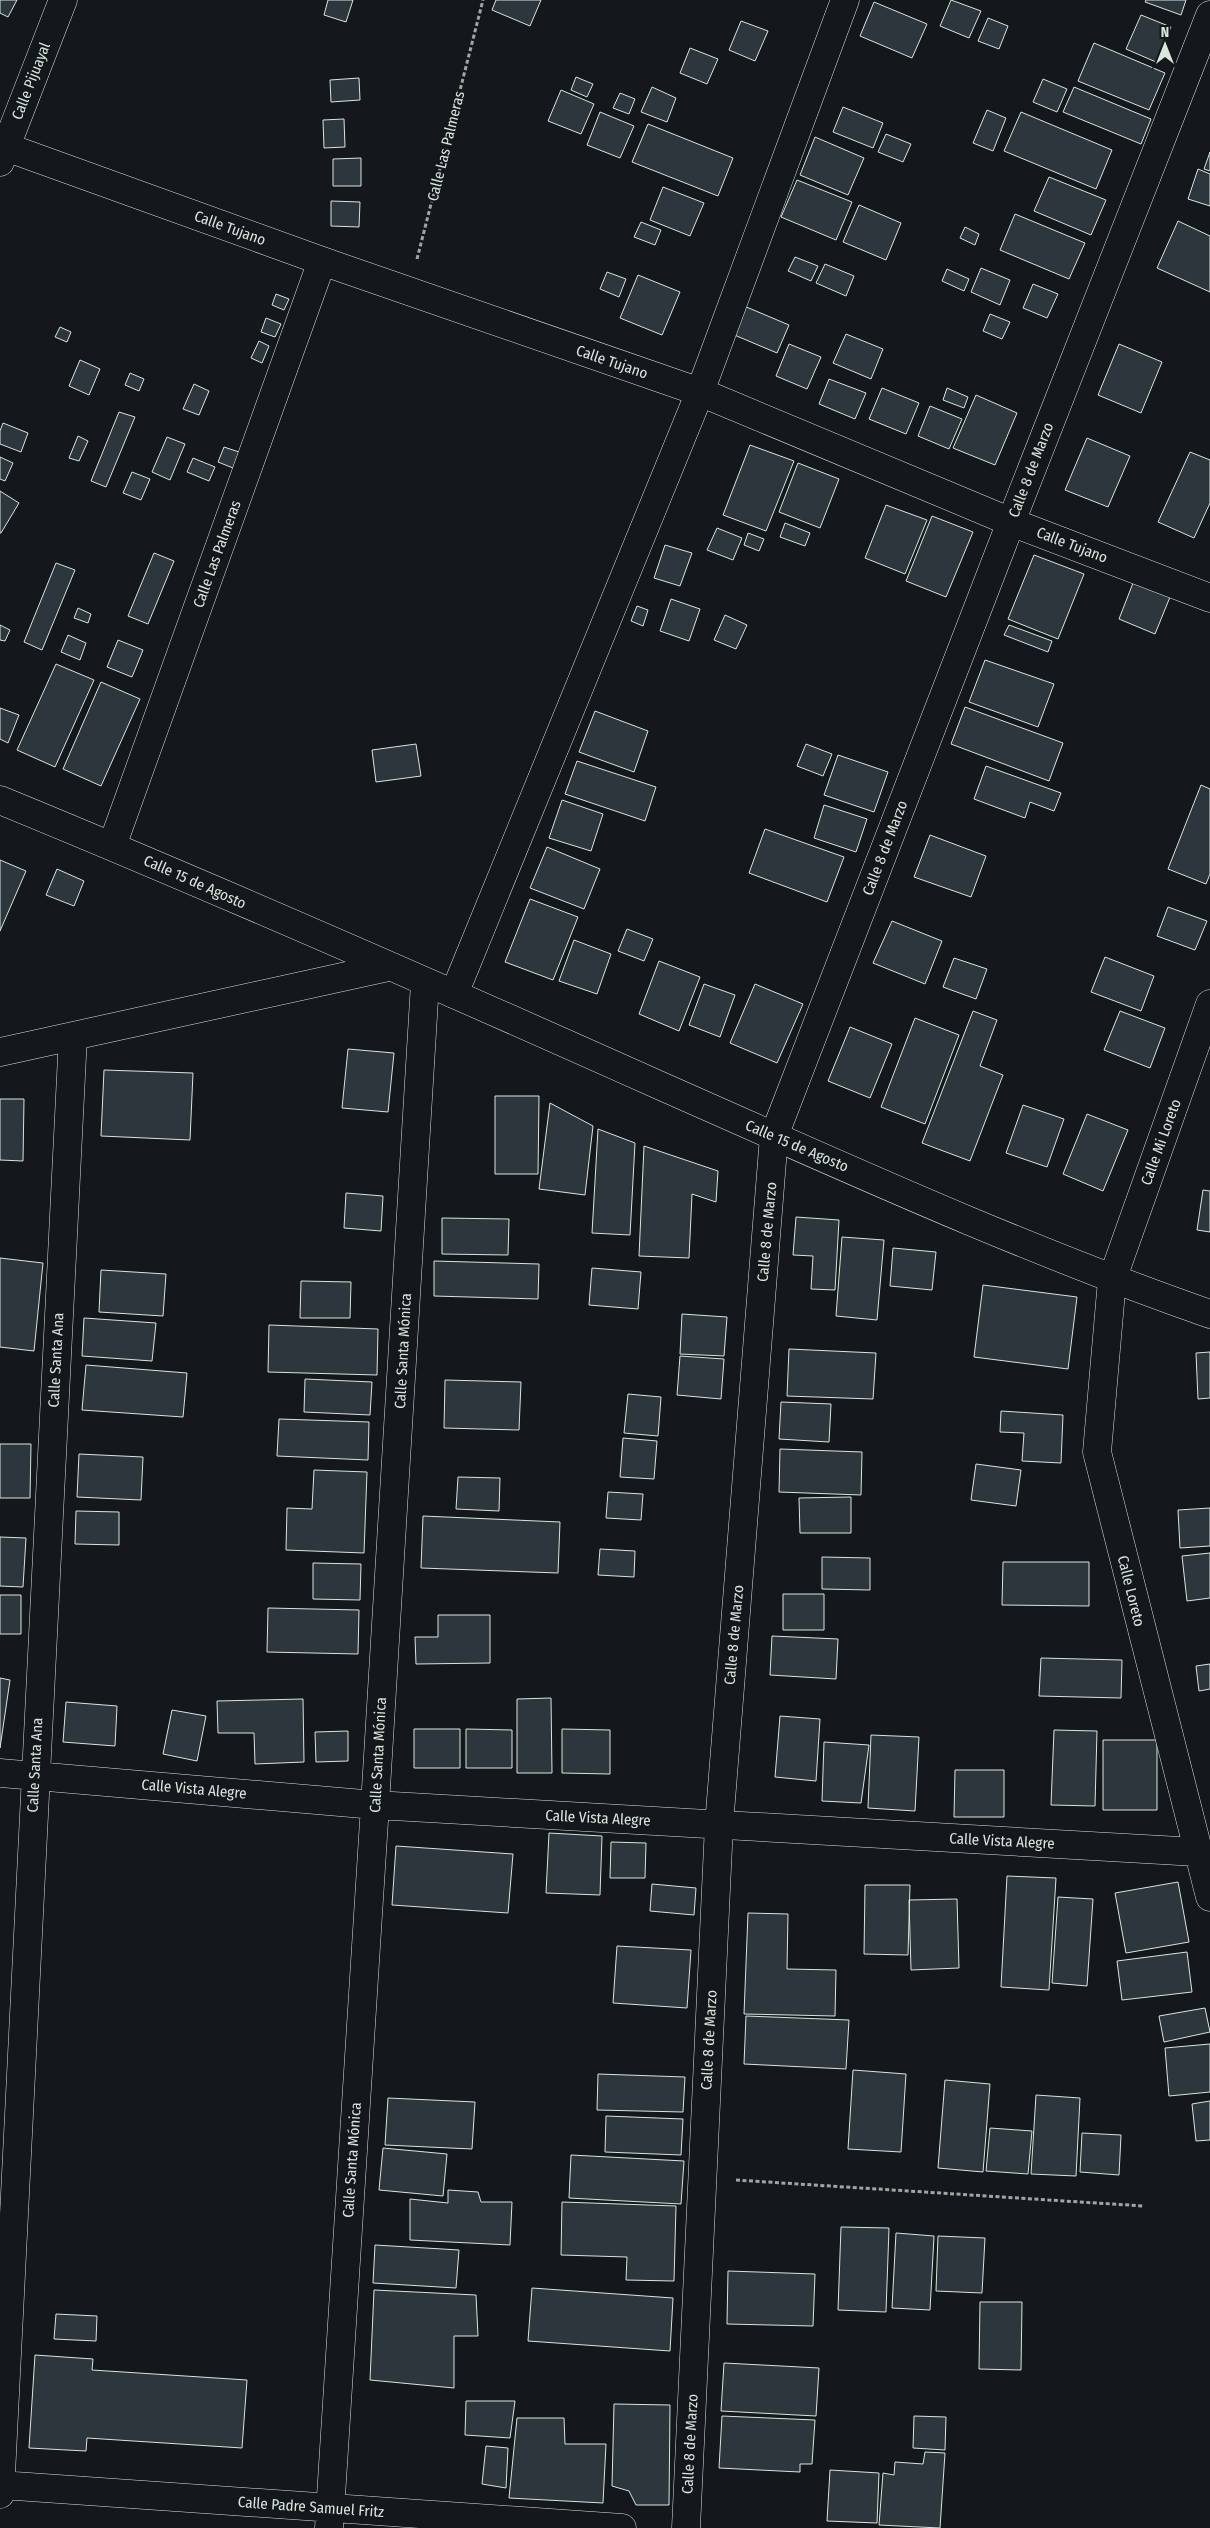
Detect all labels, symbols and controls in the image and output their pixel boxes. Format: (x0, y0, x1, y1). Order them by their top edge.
north arrow (1140, 20, 1190, 70)
text: N (1161, 24, 1169, 41)
street label: Calle Pijuayal (8, 40, 54, 122)
street label: Calle Las Palmeras (424, 89, 468, 203)
street label: Calle Tujano (192, 207, 268, 249)
street label: Calle Tujano (574, 341, 650, 383)
street label: Calle 8 de Marzo (1005, 420, 1057, 520)
street label: Calle Las Palmeras (189, 498, 245, 610)
street label: Calle Tujano (1034, 523, 1110, 567)
street label: Calle 8 de Marzo (859, 798, 911, 898)
street label: Calle 15 de Agosto (141, 851, 249, 913)
street label: Calle Mi Loreto (1137, 1096, 1185, 1188)
street label: Calle 15 de Agosto (743, 1116, 851, 1176)
street label: Calle 8 de Marzo (754, 1181, 780, 1283)
street label: Calle Santa Mónica (391, 1293, 415, 1409)
street label: Calle Santa Ana (45, 1312, 67, 1408)
street label: Calle Loreto (1114, 1554, 1149, 1628)
street label: Calle 8 de Marzo (721, 1584, 747, 1686)
street label: Calle Santa Mónica (366, 1697, 390, 1813)
street label: Calle Santa Ana (24, 1717, 46, 1813)
street label: Calle Vista Alegre (141, 1775, 247, 1803)
street label: Calle Vista Alegre (545, 1806, 651, 1830)
street label: Calle Vista Alegre (949, 1829, 1055, 1853)
street label: Calle 8 de Marzo (697, 1989, 721, 2091)
street label: Calle Santa Mónica (339, 2102, 365, 2218)
street label: Calle 8 de Marzo (678, 2393, 702, 2495)
street label: Calle Padre Samuel Fritz (237, 2493, 385, 2521)

